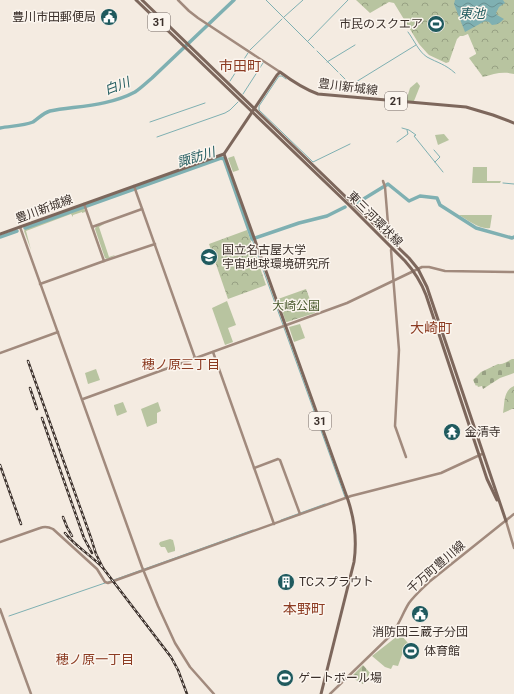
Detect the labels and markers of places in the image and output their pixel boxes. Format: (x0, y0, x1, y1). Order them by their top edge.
public building icon: 豊川市田郵便局 (99, 7, 119, 27)
place label: 豊川市田郵便局 (12, 10, 96, 24)
sports icon: 市民のスクエア (426, 14, 446, 34)
place label: 市民のスクエア (339, 17, 423, 31)
place label: 国立名古屋大学 宇宙地球環境研究所 (222, 243, 330, 271)
school or university icon: 国立名古屋大学 宇宙地球環境研究所 (199, 247, 219, 267)
temple icon: 金清寺 (442, 422, 462, 442)
place label: 金清寺 (465, 425, 501, 439)
building icon: TCスプラウト (276, 572, 296, 592)
place label: TCスプラウト (299, 575, 374, 589)
public building icon: 消防団三蔵子分団 (410, 604, 430, 624)
place label: 消防団三蔵子分団 (372, 625, 468, 639)
sports icon: 体育館 (401, 641, 421, 661)
place label: 体育館 (424, 644, 460, 658)
sports icon: ゲートボール場 (275, 668, 295, 688)
place label: ゲートボール場 (298, 671, 382, 685)

